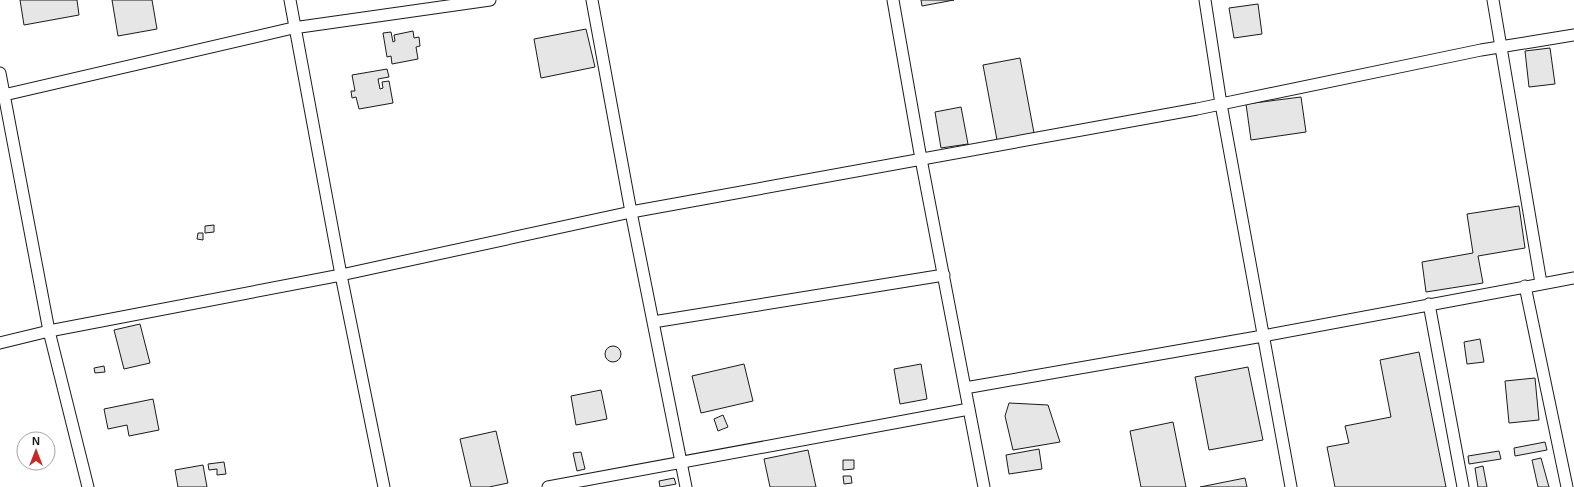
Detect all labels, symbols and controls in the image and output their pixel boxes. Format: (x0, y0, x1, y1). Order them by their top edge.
north arrow (16, 431, 56, 471)
text: N (32, 435, 40, 447)

